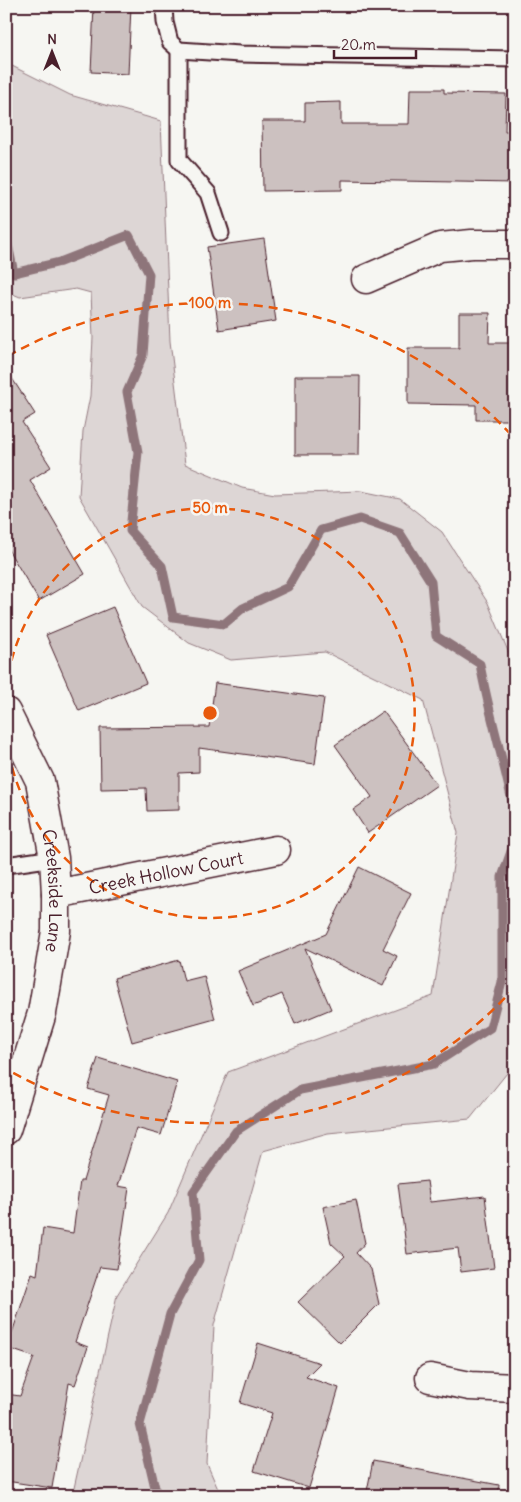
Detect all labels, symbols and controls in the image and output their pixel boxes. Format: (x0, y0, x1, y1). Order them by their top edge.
north arrow (28, 28, 78, 78)
scale bar (334, 28, 416, 60)
text: N (47, 30, 57, 48)
text: 20 m (341, 35, 376, 54)
text: 100 m (189, 293, 231, 312)
text: 50 m (192, 498, 228, 517)
centre of rings (201, 704, 219, 722)
street label: Creekside Lane (37, 827, 68, 954)
street label: Creek Hollow Court (87, 845, 245, 899)

